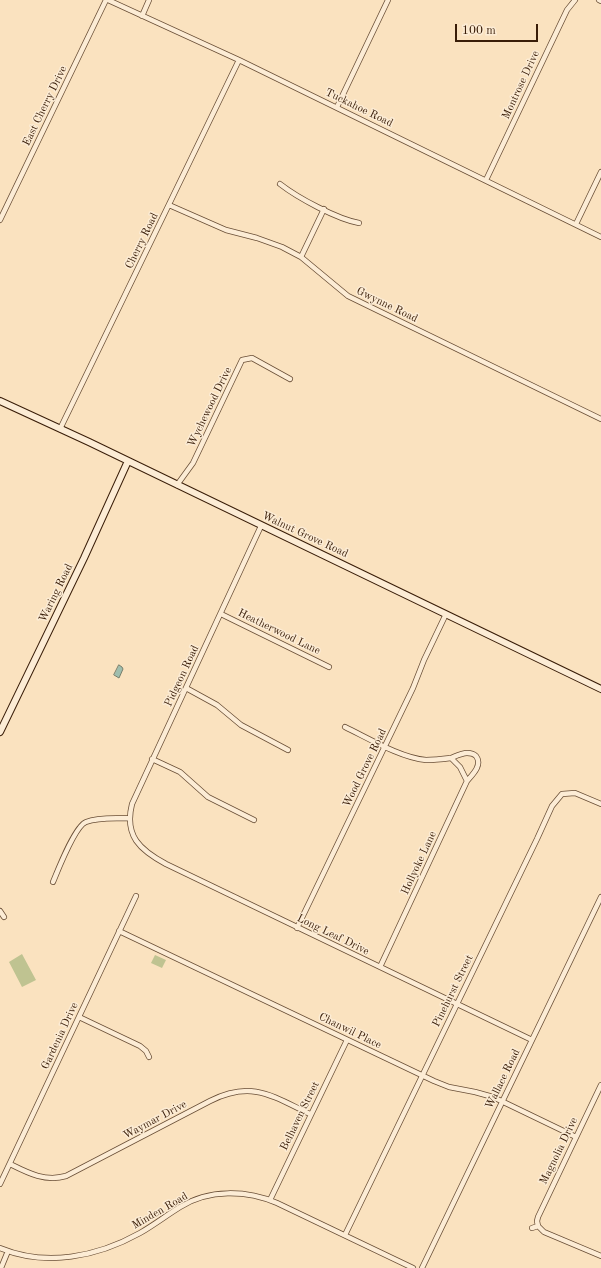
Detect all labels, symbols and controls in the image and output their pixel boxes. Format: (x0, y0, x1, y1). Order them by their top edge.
scale bar (457, 16, 540, 42)
text: 100 m (462, 25, 496, 37)
street label: Montrose Drive (499, 49, 543, 121)
street label: East Cherry Drive (20, 64, 70, 148)
street label: Tuckahoe Road (323, 86, 395, 130)
street label: Cherry Road (123, 211, 161, 271)
street label: Gwynne Road (354, 284, 420, 326)
street label: Wychewood Drive (185, 365, 235, 449)
street label: Walnut Grove Road (260, 509, 350, 561)
street label: Waring Road (36, 562, 76, 624)
street label: Heatherwood Lane (236, 606, 322, 658)
street label: Pidgeon Road (162, 643, 202, 709)
street label: Wood Grove Road (340, 727, 390, 809)
street label: Hollyoke Lane (399, 829, 439, 897)
street label: Long Leaf Drive (295, 912, 371, 958)
street label: Pinehurst Street (430, 953, 476, 1029)
street label: Gardenia Drive (39, 1000, 81, 1072)
street label: Chanwil Place (317, 1010, 383, 1052)
street label: Wallace Road (483, 1047, 523, 1111)
street label: Belhaven Street (278, 1079, 322, 1153)
street label: Waymar Drive (121, 1098, 189, 1142)
street label: Magnolia Drive (537, 1115, 581, 1187)
street label: Minden Road (130, 1190, 190, 1232)

